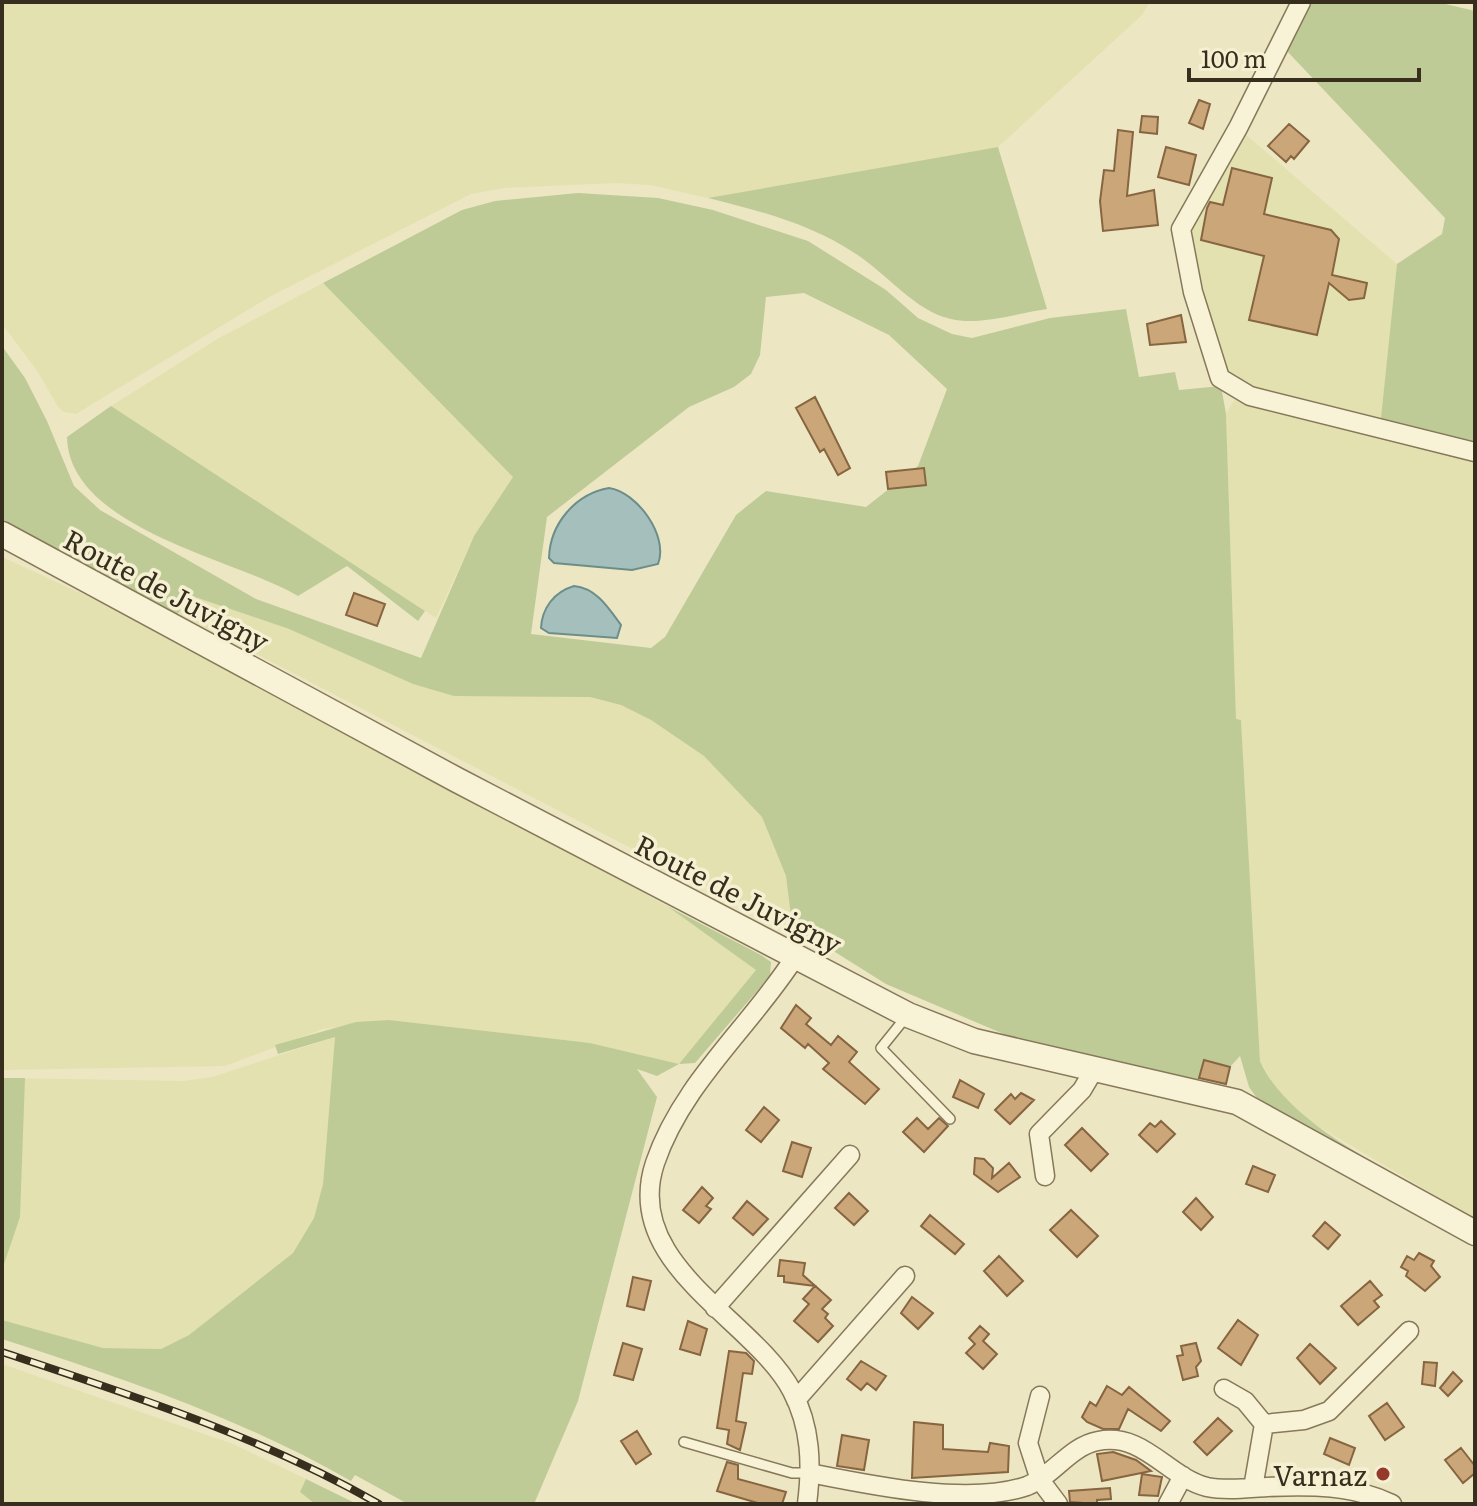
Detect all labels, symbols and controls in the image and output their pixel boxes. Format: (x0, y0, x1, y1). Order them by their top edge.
scale bar (1189, 32, 1419, 82)
text: 100 m (1201, 40, 1267, 75)
street label: Route de Juvigny (57, 517, 278, 661)
street label: Route de Juvigny (628, 823, 851, 964)
place label: Varnaz (1273, 1453, 1367, 1495)
marker: Varnaz (1374, 1465, 1392, 1483)

